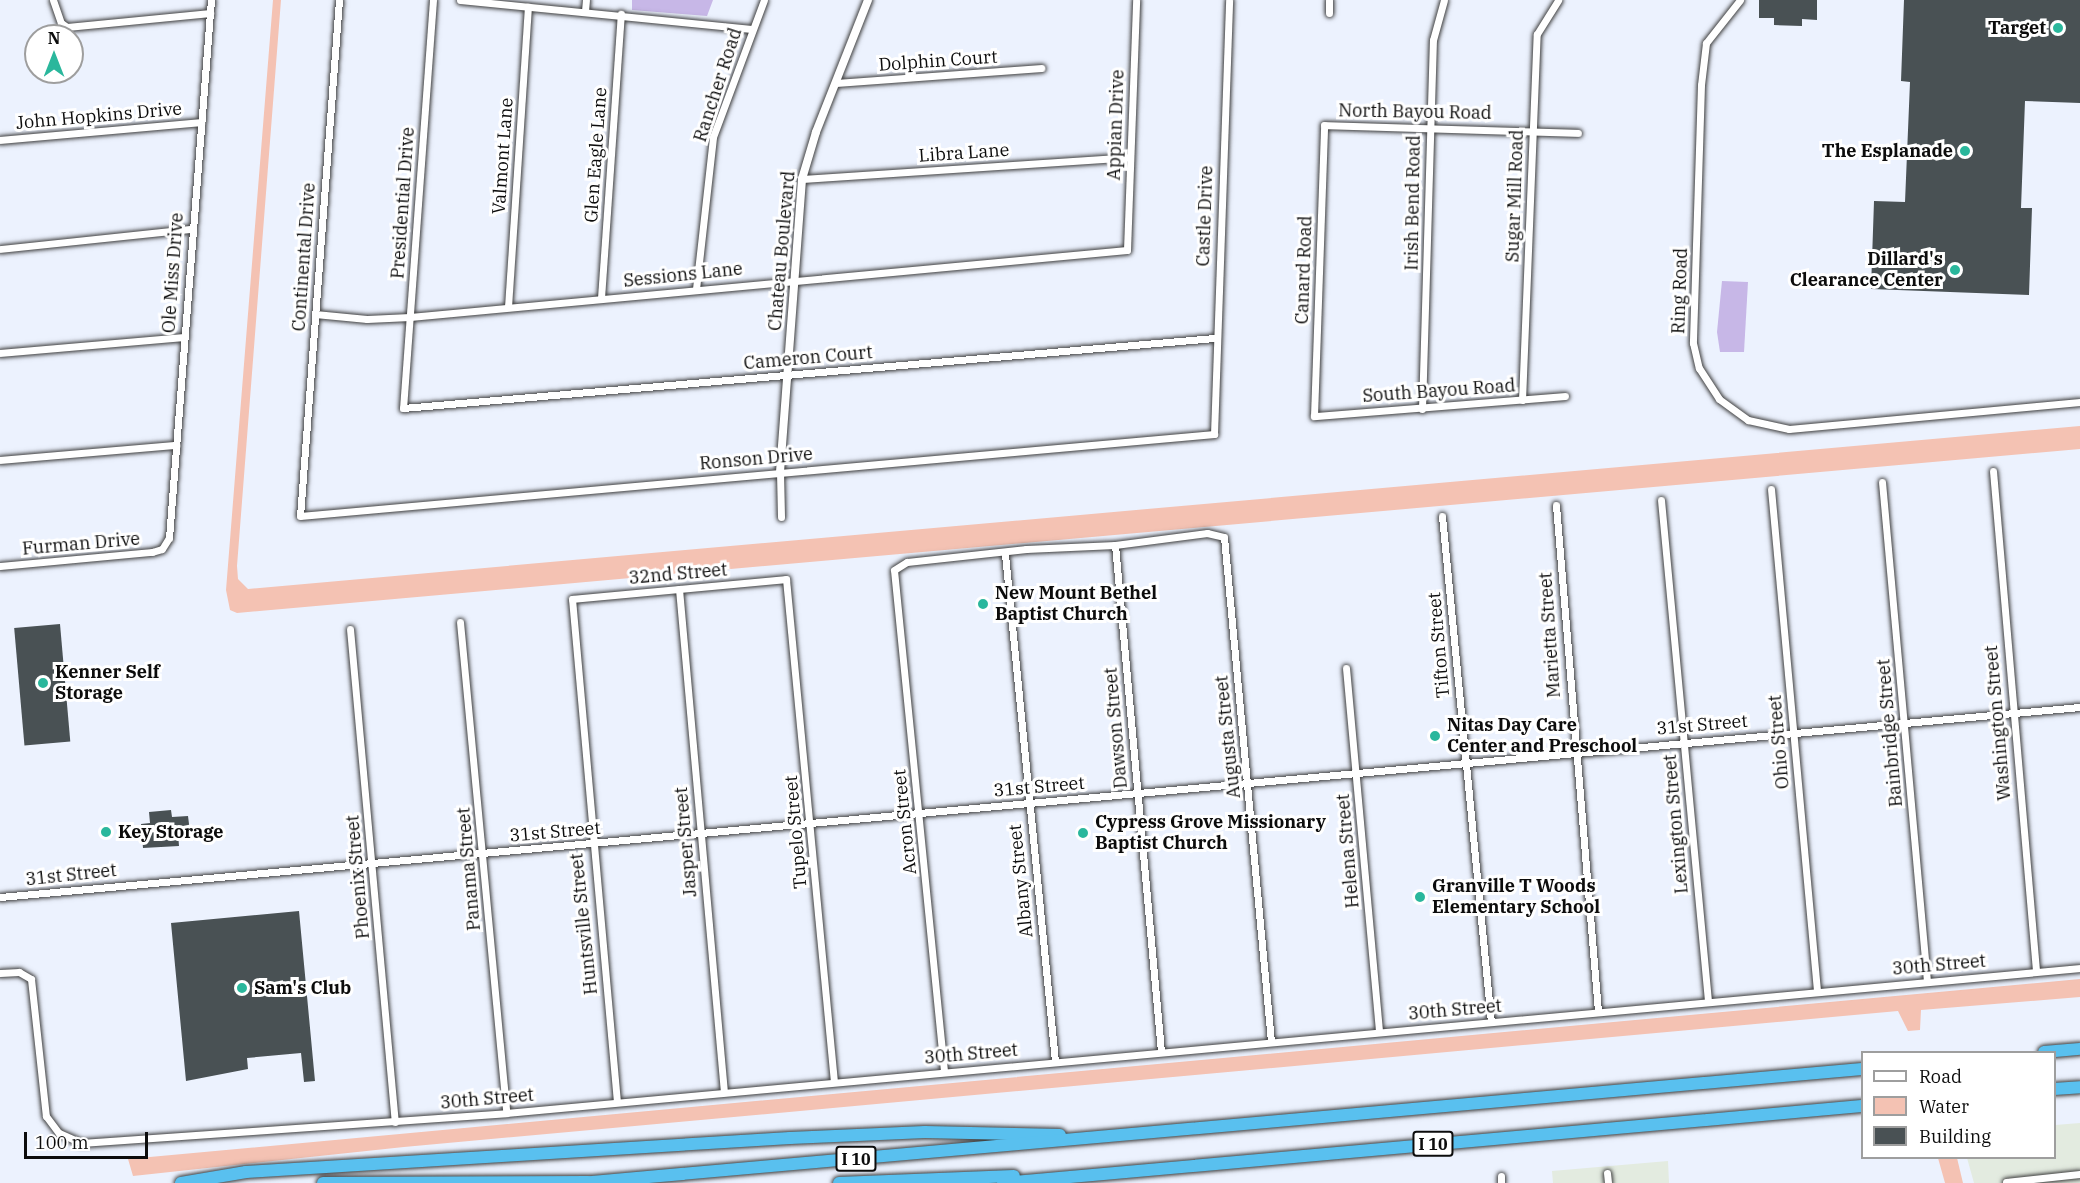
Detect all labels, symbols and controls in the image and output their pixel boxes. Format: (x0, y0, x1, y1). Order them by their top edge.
place label: Target (1988, 17, 2046, 39)
marker: Target (2051, 21, 2065, 35)
north arrow (24, 24, 84, 84)
street label: Rancher Road (689, 25, 747, 145)
text: N (48, 28, 60, 48)
street label: Dolphin Court (878, 46, 998, 76)
street label: Appian Drive (1103, 69, 1129, 181)
street label: Glen Eagle Lane (580, 87, 612, 223)
street label: Valmont Lane (488, 97, 518, 215)
street label: John Hopkins Drive (15, 98, 183, 134)
street label: North Bayou Road (1338, 100, 1492, 124)
street label: Presidential Drive (387, 126, 419, 280)
street label: Sugar Mill Road (1502, 129, 1528, 263)
street label: Irish Bend Road (1401, 135, 1425, 271)
street label: Libra Lane (918, 139, 1010, 167)
place label: The Esplanade (1822, 140, 1953, 162)
marker: The Esplanade (1958, 144, 1972, 158)
street label: Castle Drive (1192, 165, 1218, 267)
street label: Chateau Boulevard (764, 170, 800, 332)
street label: Continental Drive (288, 182, 320, 332)
street label: Ole Miss Drive (158, 212, 188, 334)
street label: Canard Road (1291, 215, 1317, 325)
street label: Ring Road (1668, 248, 1692, 334)
place label: Dillard's Clearance Center (1790, 249, 1943, 292)
street label: Sessions Lane (622, 258, 744, 292)
marker: Dillard's Clearance Center (1948, 263, 1962, 277)
street label: Cameron Court (743, 342, 873, 374)
street label: South Bayou Road (1362, 375, 1516, 407)
street label: Ronson Drive (699, 443, 813, 475)
street label: Furman Drive (21, 528, 141, 560)
street label: 32nd Street (628, 559, 728, 589)
street label: Marietta Street (1535, 571, 1565, 699)
place label: New Mount Bethel Baptist Church (995, 583, 1157, 626)
street label: Tifton Street (1424, 591, 1454, 699)
marker: New Mount Bethel Baptist Church (976, 597, 990, 611)
street label: Washington Street (1980, 644, 2016, 802)
street label: Bainbridge Street (1873, 658, 1907, 808)
place label: Kenner Self Storage (55, 662, 160, 704)
street label: Dawson Street (1100, 667, 1132, 789)
street label: Augusta Street (1211, 674, 1245, 800)
marker: Kenner Self Storage (36, 676, 50, 690)
street label: Ohio Street (1764, 694, 1794, 790)
street label: 31st Street (1656, 710, 1748, 740)
place label: Nitas Day Care Center and Preschool (1447, 715, 1637, 758)
marker: Nitas Day Care Center and Preschool (1428, 729, 1442, 743)
street label: Lexington Street (1659, 753, 1693, 895)
street label: Acron Street (889, 768, 921, 876)
street label: 31st Street (993, 772, 1085, 802)
street label: Tupelo Street (780, 774, 812, 890)
street label: Jasper Street (670, 786, 702, 898)
street label: Helena Street (1332, 793, 1364, 909)
street label: Panama Street (453, 806, 485, 932)
place label: Cypress Grove Missionary Baptist Church (1095, 812, 1326, 854)
street label: Phoenix Street (342, 814, 374, 940)
street label: 31st Street (509, 817, 601, 847)
place label: Key Storage (118, 821, 223, 843)
street label: Albany Street (1004, 823, 1038, 939)
marker: Key Storage (99, 825, 113, 839)
marker: Cypress Grove Missionary Baptist Church (1076, 826, 1090, 840)
street label: Huntsville Street (566, 852, 602, 996)
street label: 31st Street (24, 859, 118, 891)
place label: Granville T Woods Elementary School (1432, 876, 1600, 918)
marker: Granville T Woods Elementary School (1413, 890, 1427, 904)
street label: 30th Street (1891, 950, 1987, 980)
place label: Sam's Club (254, 977, 351, 999)
marker: Sam's Club (235, 981, 249, 995)
street label: 30th Street (1407, 995, 1503, 1025)
street label: 30th Street (923, 1039, 1019, 1069)
legend (1861, 1051, 2056, 1159)
text: Road (1919, 1065, 1962, 1088)
street label: 30th Street (439, 1084, 535, 1114)
text: Water (1919, 1095, 1969, 1118)
scale bar (27, 1120, 152, 1158)
text: Building (1919, 1125, 1991, 1148)
text: 100 m (35, 1131, 89, 1154)
road number: I 10 (1412, 1131, 1454, 1157)
road number: I 10 (835, 1146, 877, 1172)

